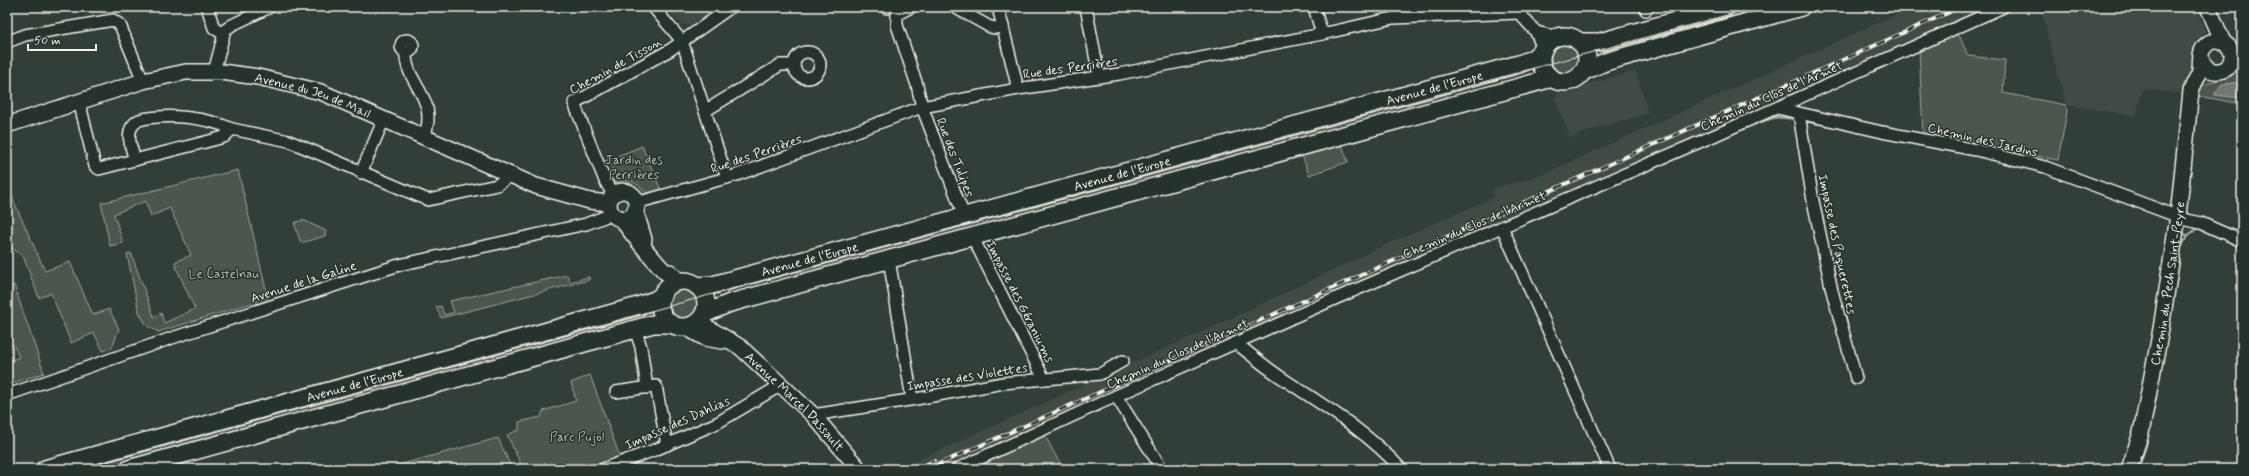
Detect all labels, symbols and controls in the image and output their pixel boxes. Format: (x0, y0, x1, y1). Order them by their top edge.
scale bar (28, 26, 96, 52)
text: 50 m (34, 33, 61, 49)
street label: Chemin de Tisson (566, 34, 665, 99)
street label: Rue des Perrières (1022, 53, 1119, 84)
street label: Chemin du Clos de l'Armet (1698, 57, 1845, 135)
street label: Avenue de l'Europe (1384, 67, 1485, 110)
street label: Avenue du Jeu de Mail (253, 70, 373, 123)
street label: Rue des Tulipes (932, 115, 978, 200)
street label: Chemin des Jardins (1926, 120, 2040, 161)
street label: Rue des Perrières (709, 131, 805, 178)
park label: Jardin des Perrières (605, 152, 663, 184)
street label: Avenue de l'Europe (1072, 153, 1173, 196)
street label: Impasse des Paquerettes (1813, 173, 1860, 316)
street label: Chemin du Clos de l'Armet (1400, 187, 1549, 263)
street label: Chemin du Pech Saint-Peyre (2147, 201, 2189, 367)
street label: Impasse des Géraniums (982, 238, 1058, 366)
street label: Avenue de l'Europe (759, 239, 860, 281)
street label: Avenue de la Galine (248, 257, 359, 308)
park label: Le Castelnau (189, 266, 259, 283)
street label: Chemin du Clos de l'Armet (1104, 315, 1251, 393)
street label: Avenue Marcel Dassault (741, 349, 847, 455)
street label: Impasse des Violettes (906, 360, 1029, 395)
street label: Avenue de l'Europe (305, 364, 405, 407)
street label: Impasse des Dahlias (623, 393, 733, 454)
park label: Parc Pujol (550, 429, 605, 446)

